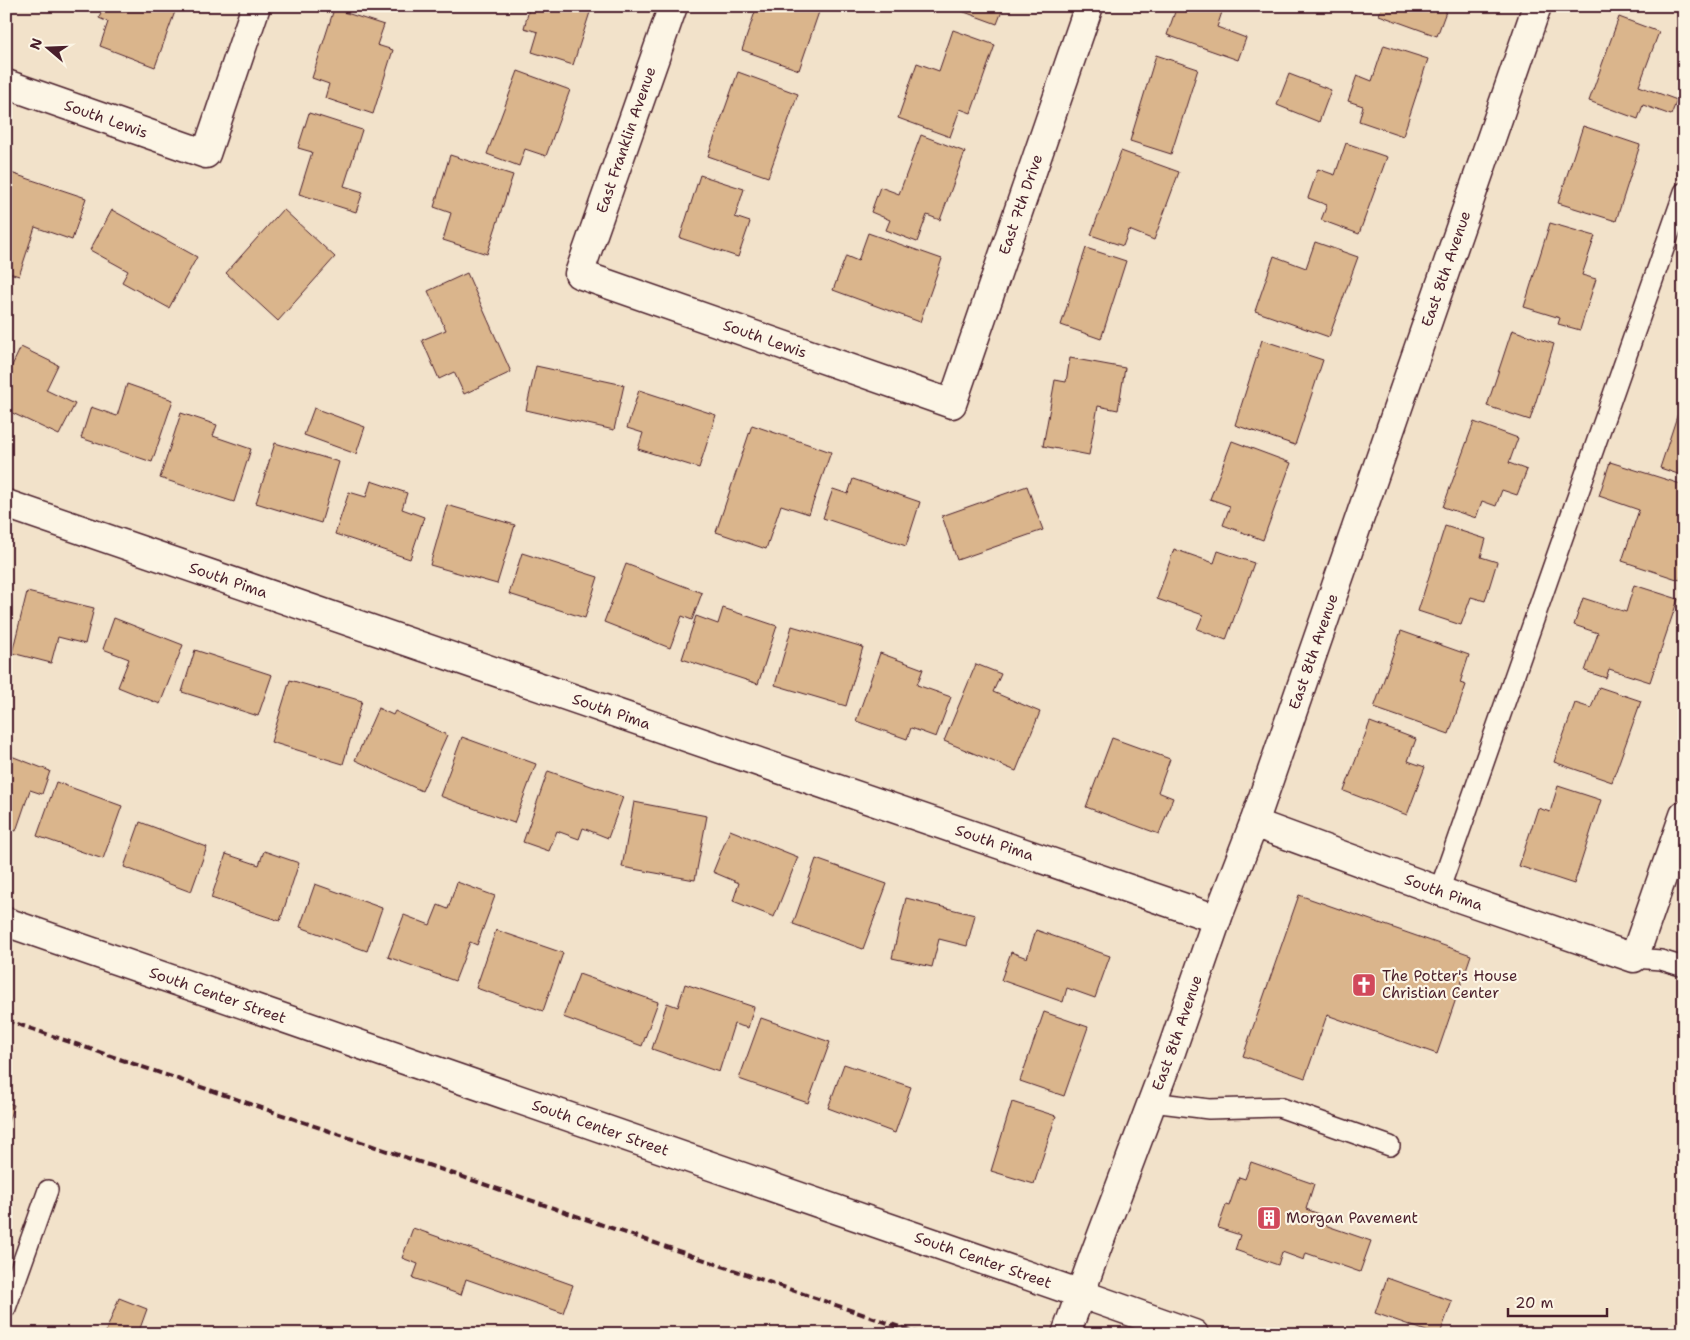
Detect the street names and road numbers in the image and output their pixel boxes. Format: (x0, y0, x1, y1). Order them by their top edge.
street label: East Franklin Avenue (592, 64, 660, 216)
street label: South Lewis (62, 95, 151, 143)
street label: East 7th Drive (994, 152, 1047, 257)
street label: East 8th Avenue (1417, 208, 1475, 329)
street label: South Lewis (721, 315, 809, 363)
street label: South Pima (186, 557, 271, 603)
street label: East 8th Avenue (1284, 591, 1343, 712)
street label: South Pima (570, 689, 654, 734)
street label: South Pima (953, 820, 1037, 866)
street label: South Pima (1402, 869, 1486, 916)
street label: South Center Street (147, 962, 289, 1028)
street label: East 8th Avenue (1147, 972, 1207, 1093)
street label: South Center Street (529, 1095, 672, 1161)
street label: South Center Street (912, 1227, 1054, 1293)

